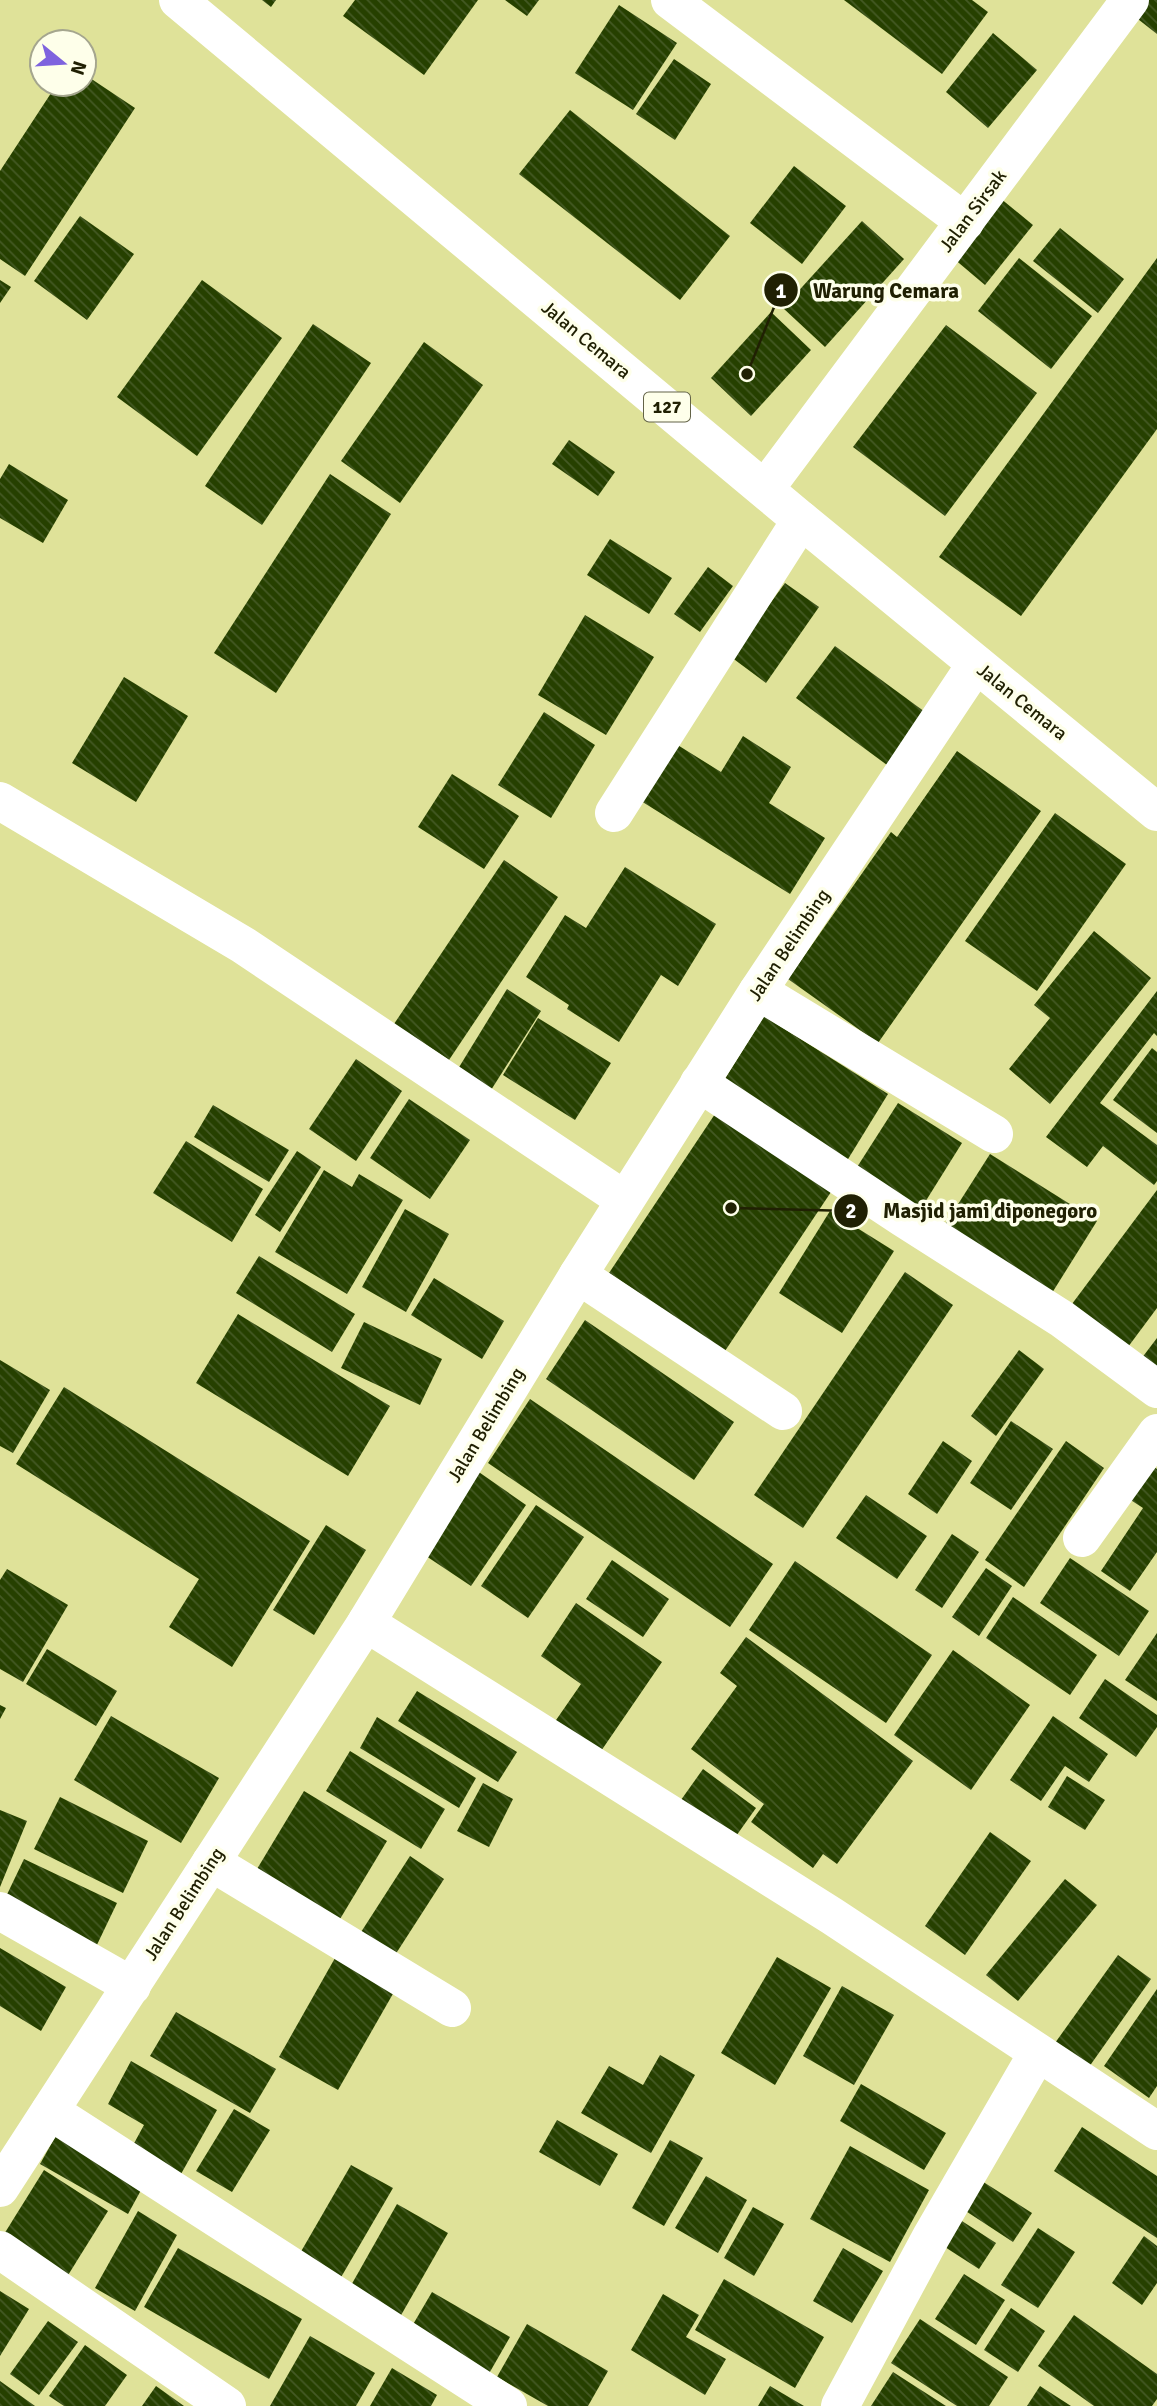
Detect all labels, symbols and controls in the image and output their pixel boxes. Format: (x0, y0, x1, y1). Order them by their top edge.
north arrow (28, 28, 98, 98)
text: N (65, 58, 92, 78)
street label: Jalan Sirsak (934, 164, 1012, 257)
callout: Warung Cemara (764, 269, 973, 311)
text: 1 (775, 278, 787, 304)
text: Warung Cemara (813, 278, 959, 304)
street label: Jalan Cemara (536, 296, 636, 384)
road number: 127 (644, 393, 690, 422)
street label: Jalan Cemara (972, 658, 1072, 746)
street label: Jalan Belimbing (743, 884, 835, 1006)
callout: Masjid jami diponegoro (834, 1190, 1111, 1232)
text: 2 (845, 1198, 857, 1224)
text: Masjid jami diponegoro (883, 1198, 1097, 1224)
street label: Jalan Belimbing (442, 1363, 530, 1487)
street label: Jalan Belimbing (139, 1843, 229, 1965)

